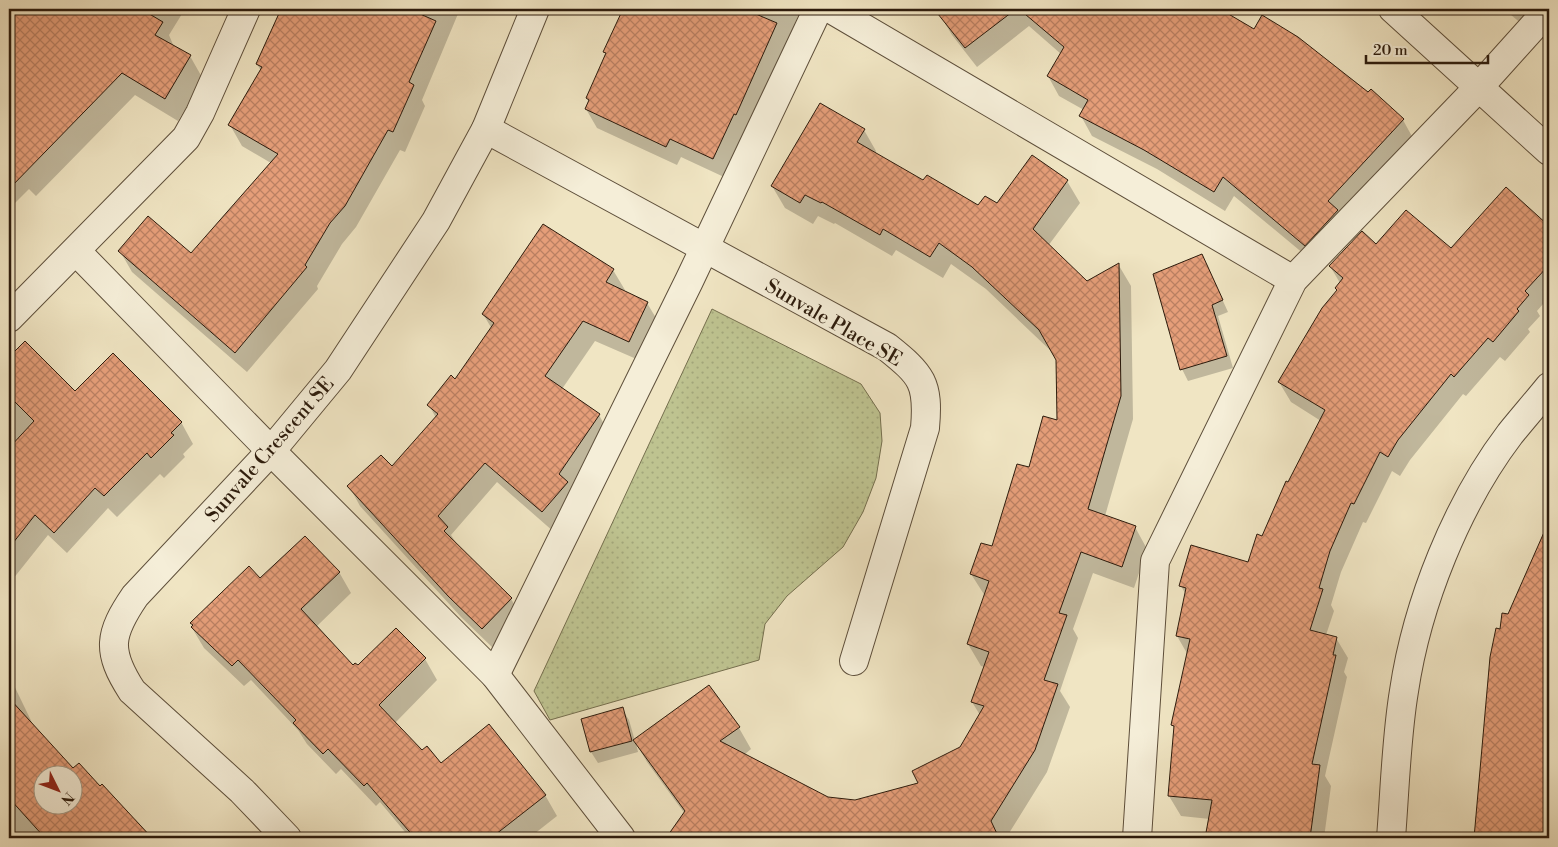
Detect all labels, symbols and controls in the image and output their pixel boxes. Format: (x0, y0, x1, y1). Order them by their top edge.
scale bar (1366, 32, 1488, 64)
text: 20 m (1373, 41, 1408, 60)
street label: Sunvale Place SE (760, 274, 906, 373)
street label: Sunvale Crescent SE (200, 372, 340, 528)
north arrow (32, 764, 82, 814)
text: N (57, 788, 77, 808)

